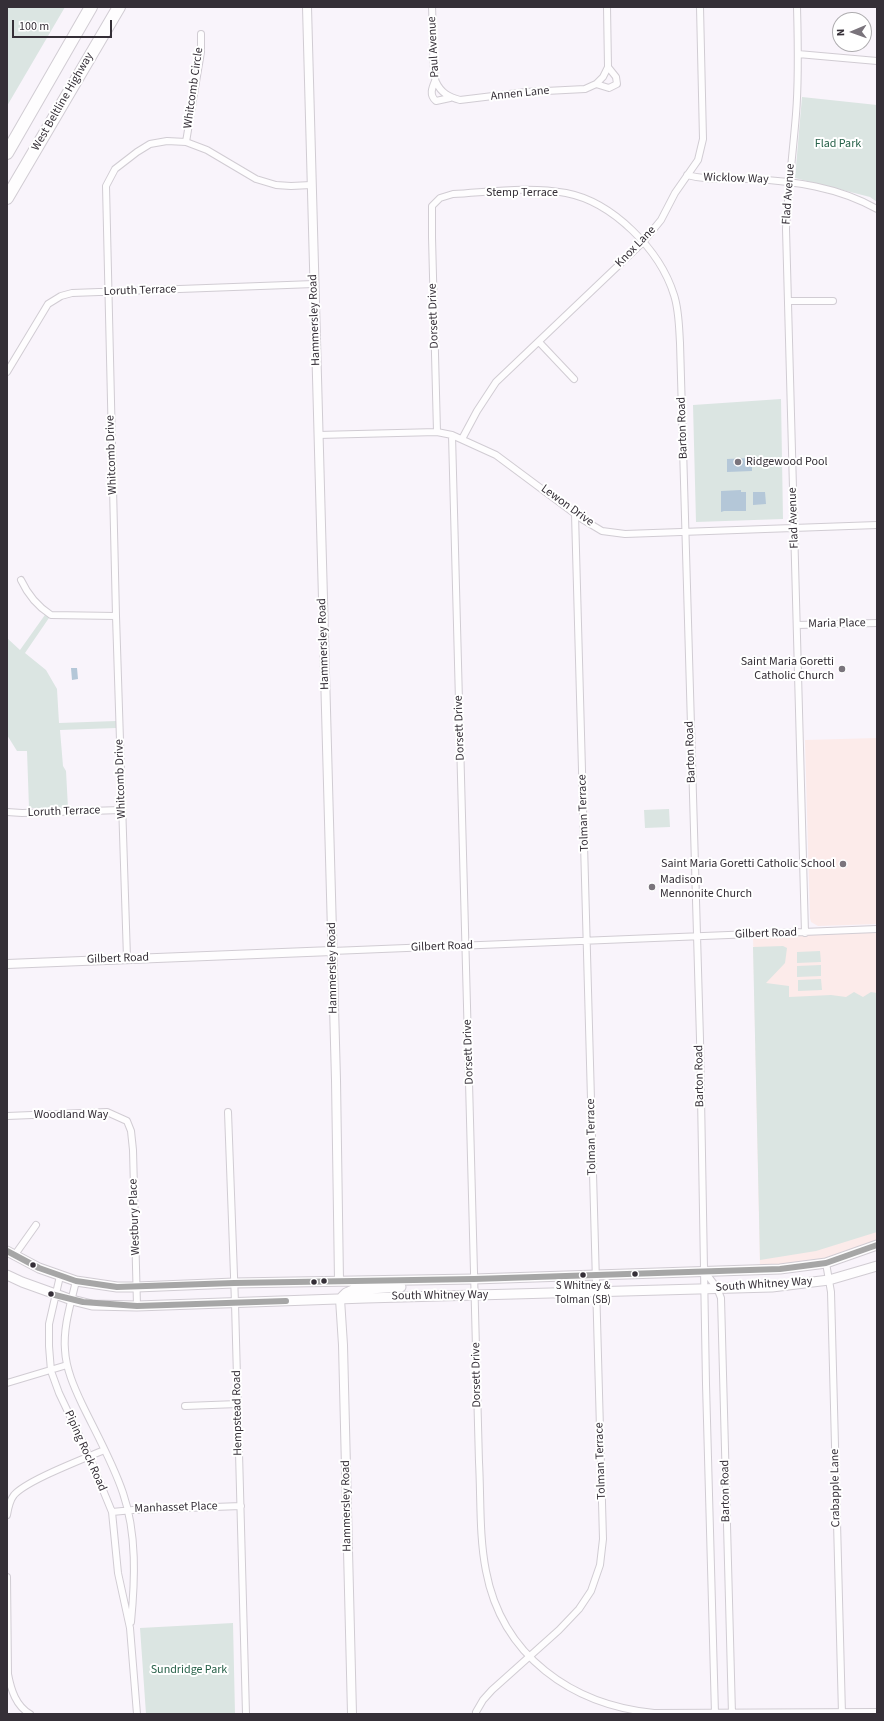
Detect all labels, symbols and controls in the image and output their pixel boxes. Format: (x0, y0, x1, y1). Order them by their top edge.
scale bar (14, 12, 114, 38)
north arrow (832, 12, 872, 52)
street label: Paul Avenue (425, 16, 443, 78)
text: 100 m (19, 18, 49, 35)
text: N (833, 28, 848, 36)
street label: Whitcomb Circle (181, 46, 207, 130)
street label: West Beltline Highway (29, 50, 97, 154)
street label: Annen Lane (490, 84, 550, 104)
park label: Flad Park (815, 137, 861, 151)
street label: Flad Avenue (780, 163, 798, 225)
street label: Wicklow Way (703, 171, 769, 187)
street label: Stemp Terrace (486, 186, 558, 200)
street label: Knox Lane (613, 223, 659, 271)
street label: Hammersley Road (306, 274, 324, 366)
street label: Loruth Terrace (103, 283, 177, 299)
street label: Dorsett Drive (426, 283, 442, 349)
street label: Barton Road (675, 397, 691, 459)
street label: Whitcomb Drive (103, 415, 121, 495)
place label: Ridgewood Pool (746, 455, 828, 469)
marker: Ridgewood Pool (733, 457, 743, 467)
street label: Lewon Drive (538, 482, 596, 530)
street label: Flad Avenue (786, 487, 802, 549)
street label: Hammersley Road (315, 598, 333, 690)
street label: Maria Place (808, 616, 866, 632)
place label: Saint Maria Goretti Catholic Church (741, 655, 834, 683)
marker: Saint Maria Goretti Catholic Church (837, 664, 847, 674)
street label: Dorsett Drive (452, 695, 468, 761)
street label: Barton Road (683, 721, 699, 783)
street label: Whitcomb Drive (112, 739, 130, 819)
street label: Tolman Terrace (575, 774, 593, 852)
street label: Loruth Terrace (27, 804, 101, 820)
place label: Saint Maria Goretti Catholic School (661, 857, 835, 871)
marker: Saint Maria Goretti Catholic School (838, 859, 848, 869)
place label: Madison Mennonite Church (660, 873, 752, 901)
marker: Madison Mennonite Church (647, 882, 657, 892)
street label: Hammersley Road (325, 922, 341, 1014)
street label: Gilbert Road (735, 926, 797, 942)
street label: Gilbert Road (411, 939, 473, 955)
street label: Gilbert Road (87, 951, 149, 967)
street label: Dorsett Drive (461, 1019, 477, 1085)
street label: Barton Road (692, 1045, 708, 1107)
street label: Tolman Terrace (584, 1098, 600, 1176)
street label: Woodland Way (34, 1108, 108, 1122)
street label: Westbury Place (126, 1178, 144, 1256)
unlabelled marker (28, 1260, 38, 1270)
unlabelled marker (630, 1269, 640, 1279)
marker: S Whitney & Tolman (SB) (578, 1270, 588, 1280)
street label: South Whitney Way (715, 1274, 813, 1296)
unlabelled marker (319, 1276, 329, 1286)
unlabelled marker (309, 1277, 319, 1287)
place label: S Whitney & Tolman (SB) (555, 1280, 611, 1306)
street label: South Whitney Way (391, 1288, 489, 1304)
unlabelled marker (46, 1289, 56, 1299)
street label: Dorsett Drive (469, 1342, 485, 1408)
street label: Hempstead Road (230, 1370, 246, 1456)
street label: Piping Rock Road (61, 1408, 109, 1494)
street label: Tolman Terrace (592, 1422, 610, 1500)
street label: Crabapple Lane (828, 1449, 844, 1527)
street label: Hammersley Road (339, 1460, 355, 1552)
street label: Barton Road (718, 1460, 734, 1522)
street label: Manhasset Place (134, 1499, 218, 1517)
park label: Sundridge Park (151, 1663, 227, 1677)

